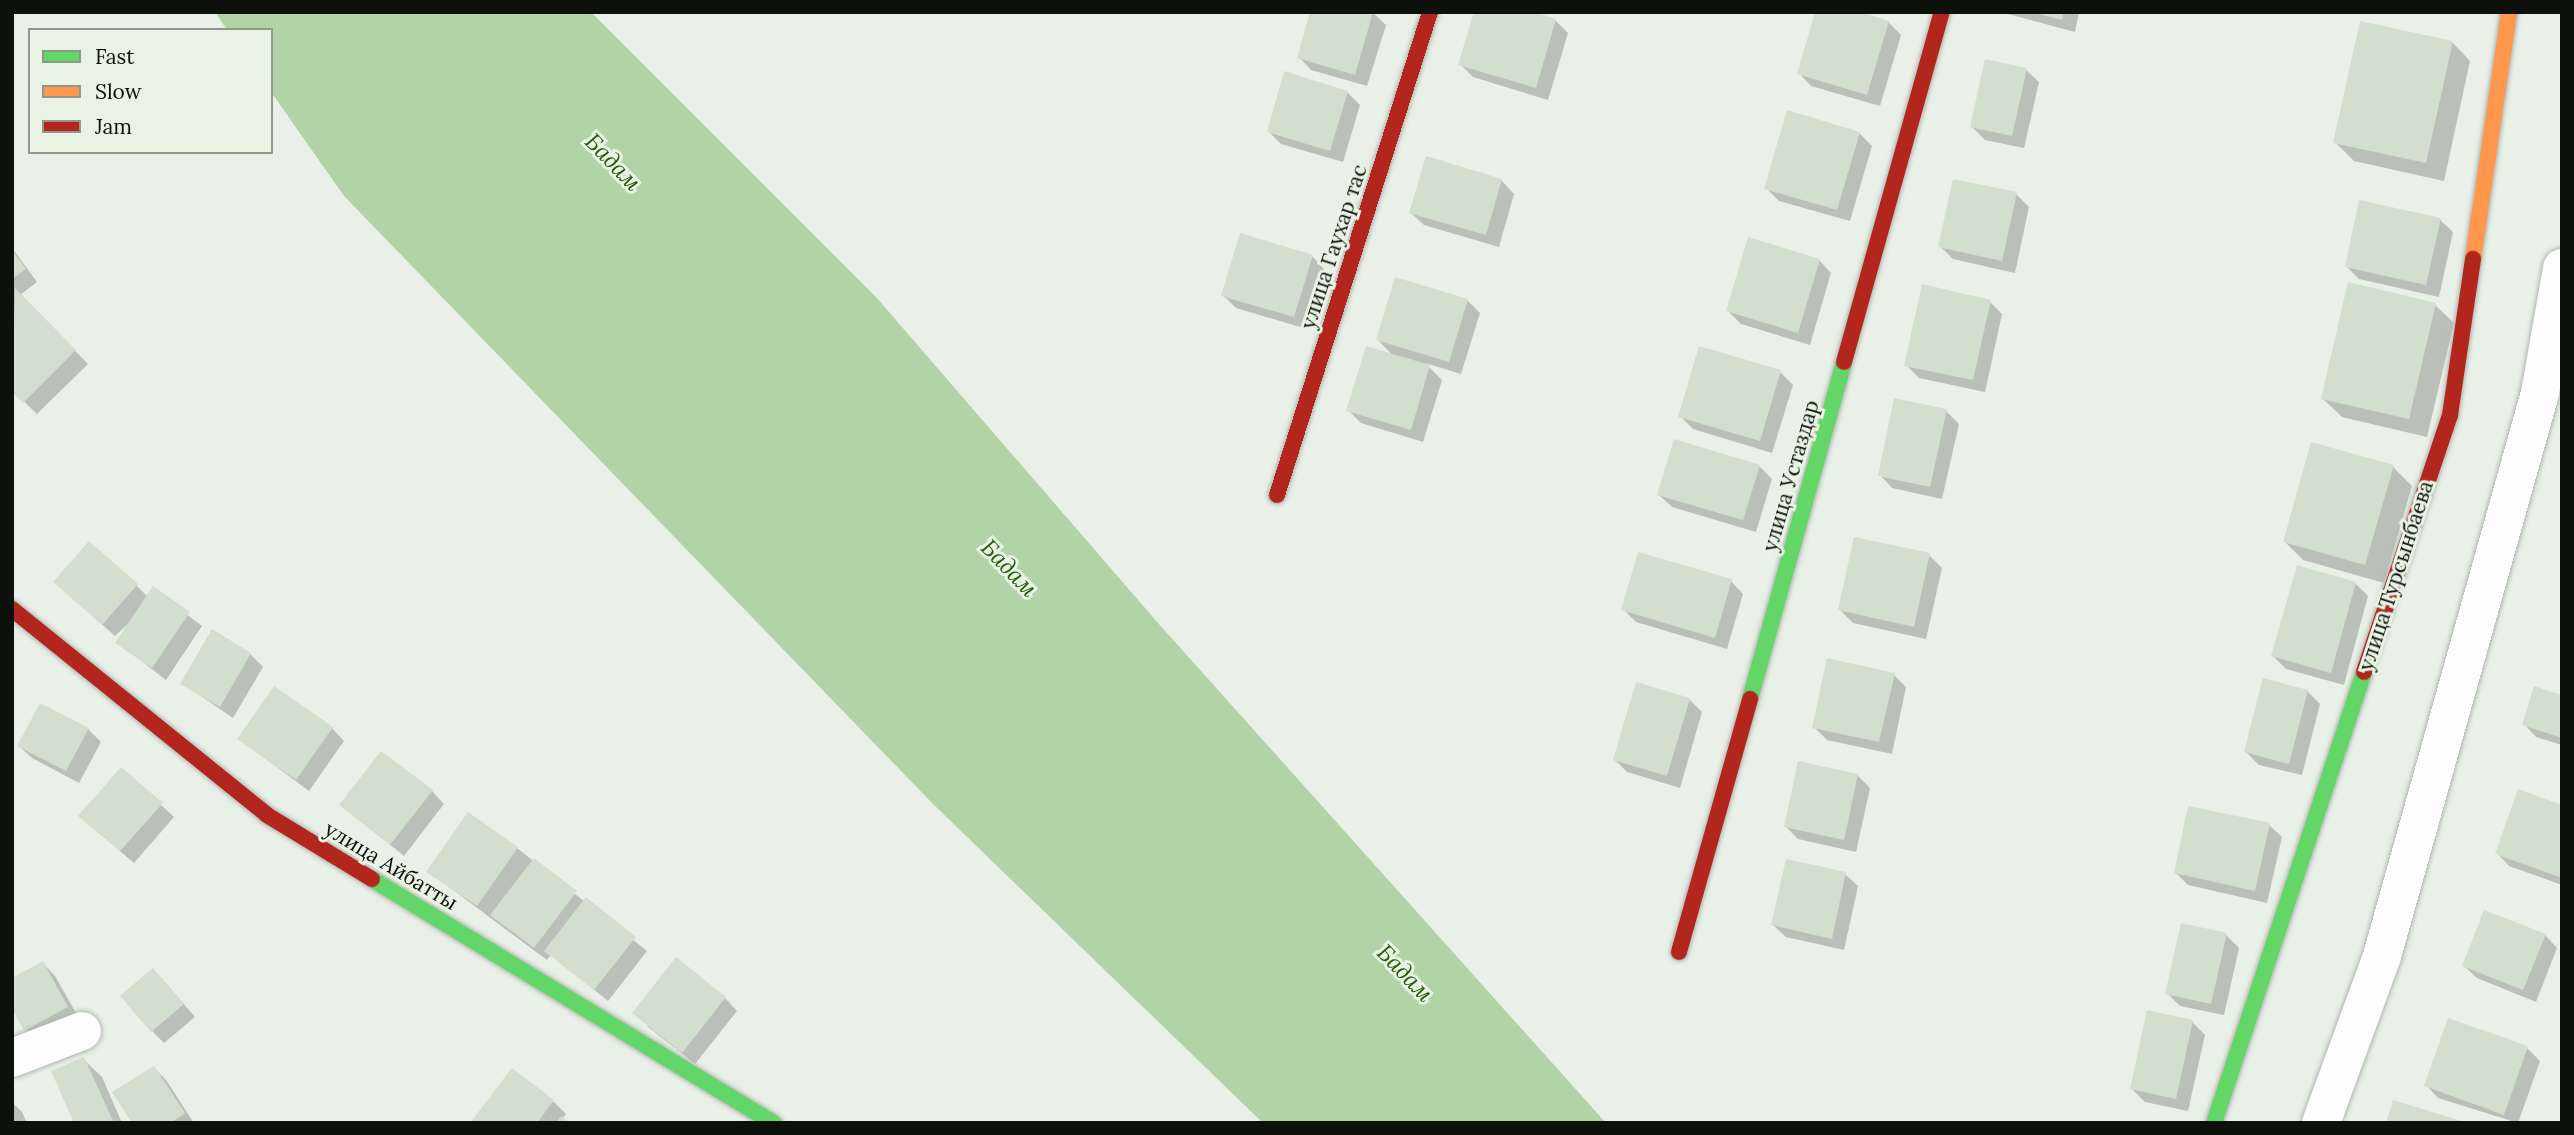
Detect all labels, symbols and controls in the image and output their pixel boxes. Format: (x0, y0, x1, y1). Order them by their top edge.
legend (28, 28, 273, 154)
text: Fast (95, 43, 134, 70)
text: Slow (95, 78, 142, 105)
text: Jam (95, 113, 132, 140)
water label: Бадам (579, 128, 647, 196)
street label: улица Гаухар тас (1296, 162, 1372, 332)
street label: улица Устаздар (1757, 397, 1825, 555)
street label: улица Турсынбаева (2353, 478, 2439, 674)
water label: Бадам (975, 534, 1043, 602)
street label: улица Айбатты (320, 816, 462, 916)
water label: Бадам (1371, 939, 1439, 1007)

